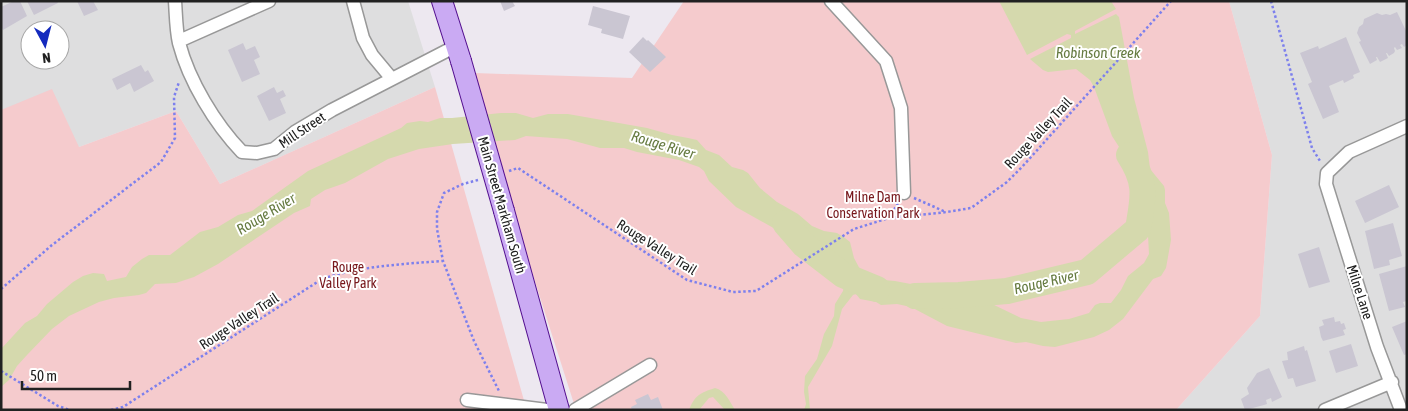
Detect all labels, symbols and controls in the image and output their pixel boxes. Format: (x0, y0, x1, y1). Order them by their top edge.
north arrow (20, 20, 70, 70)
water label: Robinson Creek (1056, 44, 1141, 61)
text: N (42, 49, 52, 66)
street label: Rouge Valley Trail (1001, 94, 1075, 172)
street label: Mill Street (276, 109, 328, 151)
water label: Rouge River (629, 127, 698, 162)
street label: Main Street Markham South (475, 135, 529, 275)
water label: Rouge River (233, 189, 299, 238)
park label: Milne Dam Conservation Park (826, 189, 920, 221)
street label: Rouge Valley Trail (614, 216, 700, 278)
park label: Rouge Valley Park (319, 259, 377, 291)
street label: Milne Lane (1344, 263, 1376, 321)
water label: Rouge River (1012, 266, 1080, 297)
street label: Rouge Valley Trail (196, 289, 282, 353)
scale bar (22, 358, 130, 390)
text: 50 m (30, 367, 57, 384)

